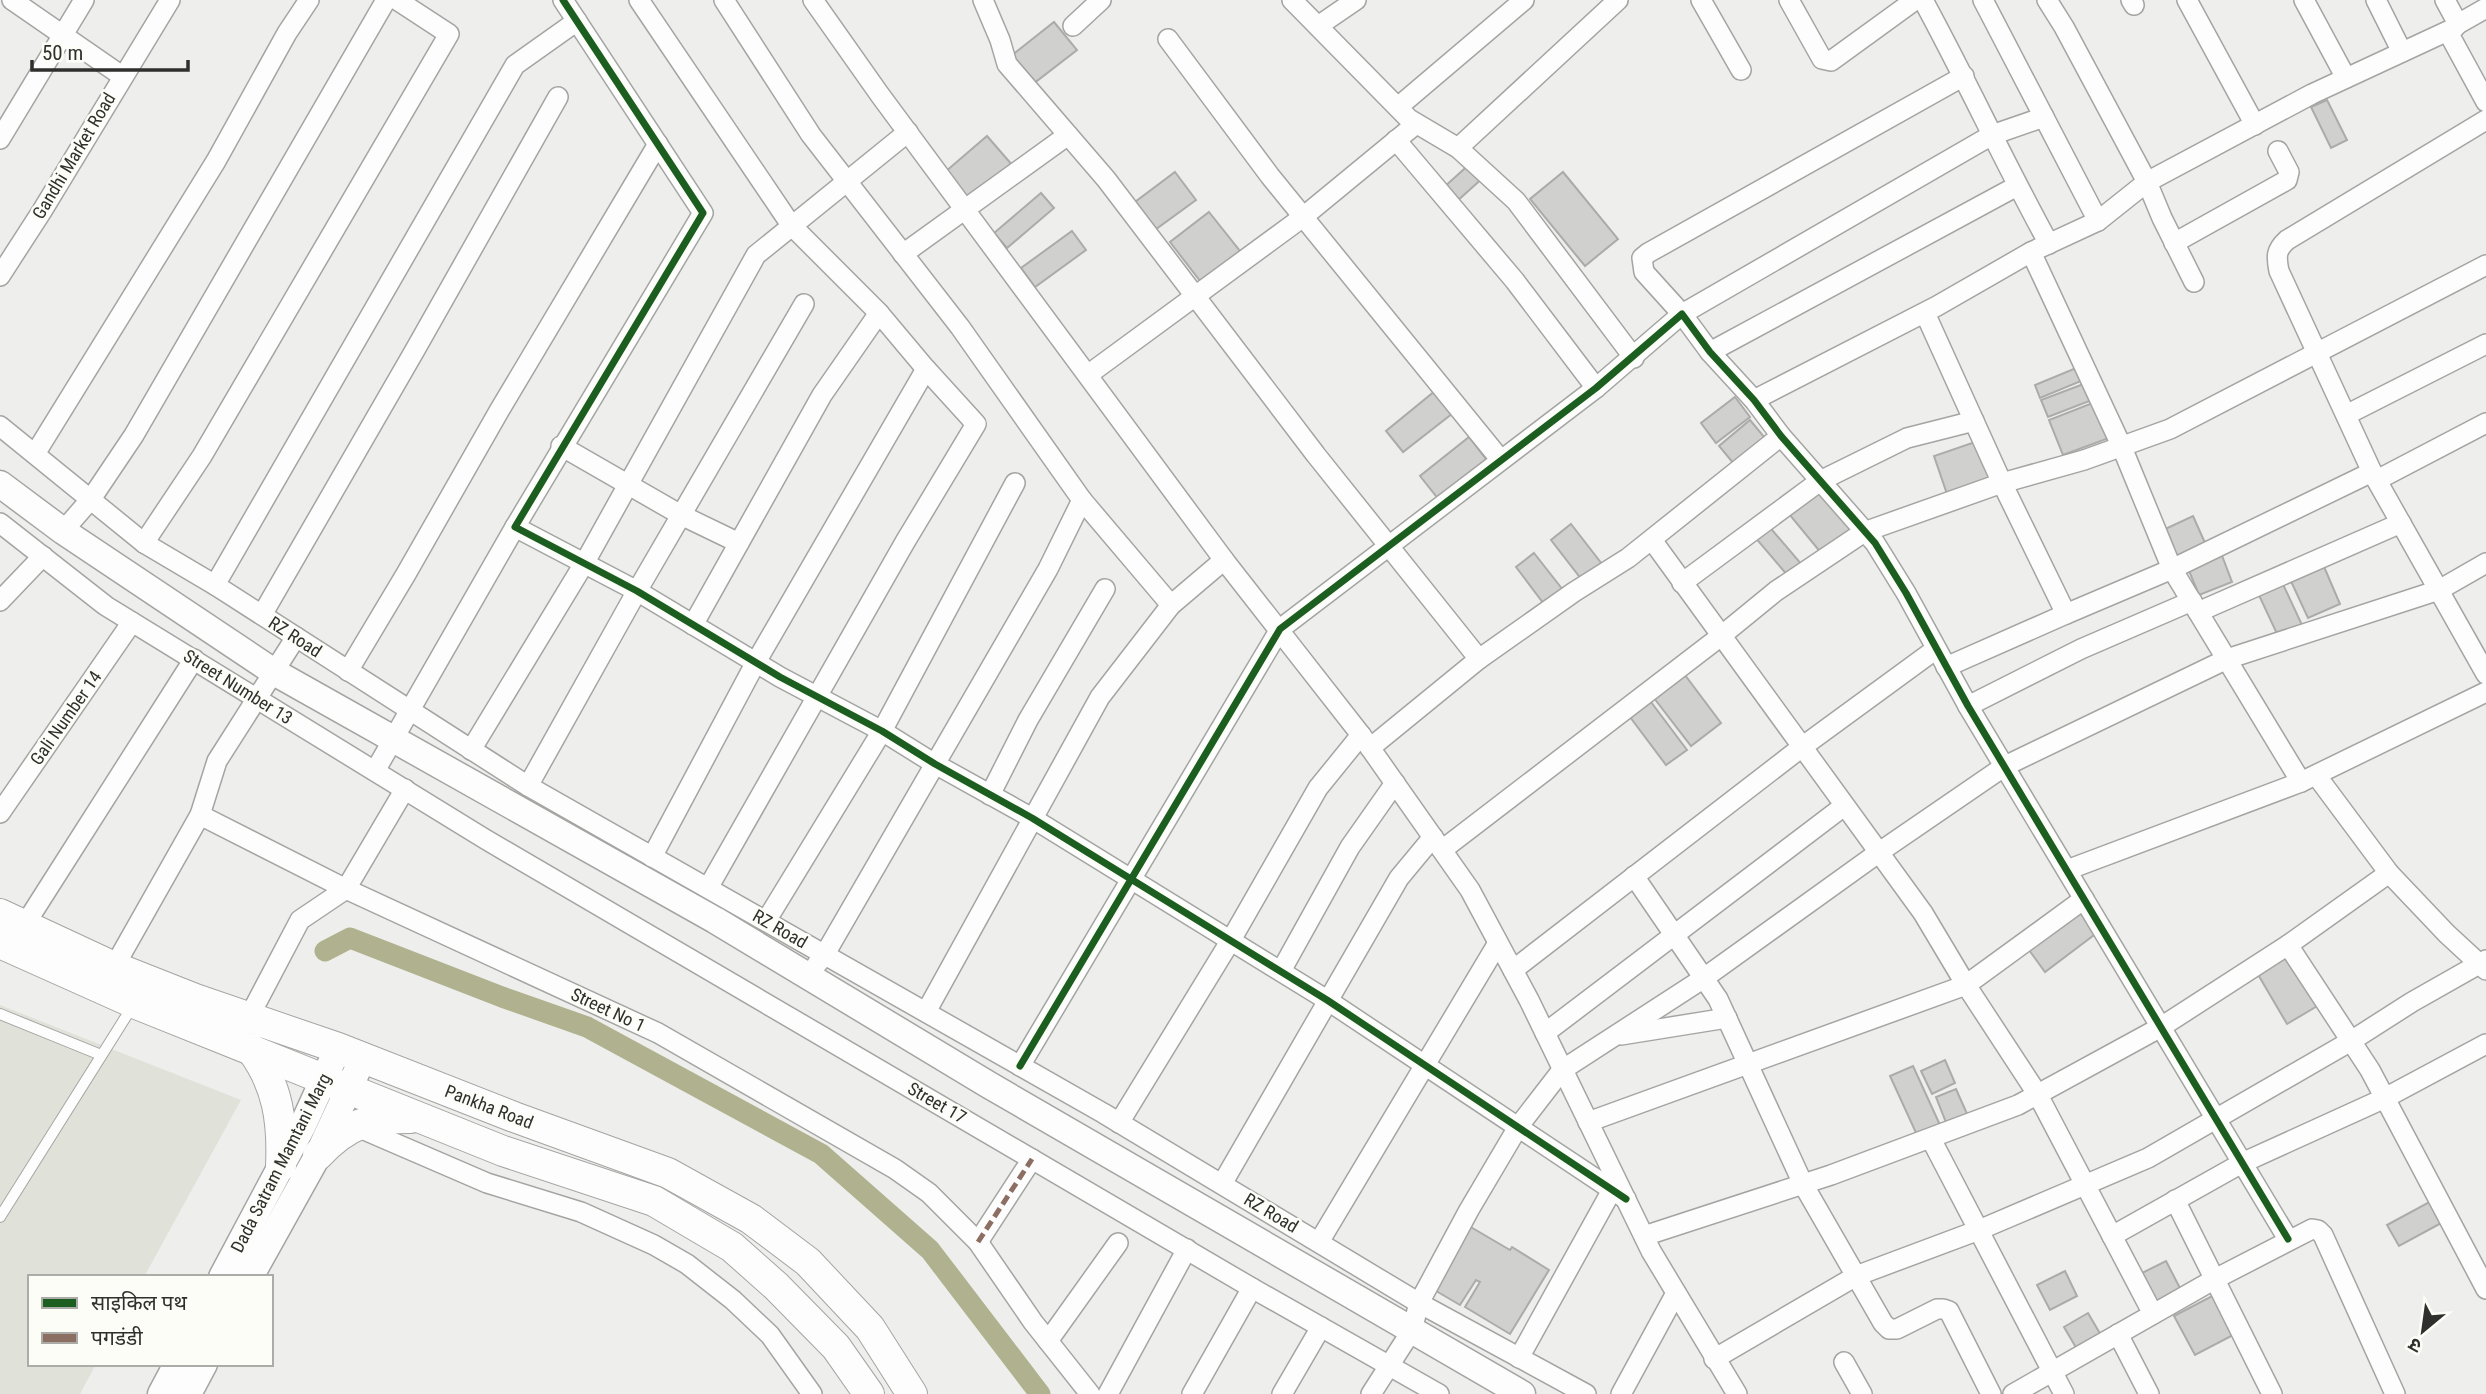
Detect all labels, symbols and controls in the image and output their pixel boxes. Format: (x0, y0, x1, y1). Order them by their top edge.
scale bar (32, 28, 187, 72)
text: 50 m (42, 41, 83, 65)
street label: Gandhi Market Road (28, 89, 120, 223)
street label: RZ Road (265, 612, 326, 662)
street label: Street Number 13 (180, 645, 297, 728)
street label: Gali Number 14 (26, 667, 106, 769)
street label: RZ Road (749, 905, 811, 952)
street label: Street No 1 (568, 983, 649, 1036)
street label: Dada Satram Mamtani Marg (226, 1070, 335, 1256)
street label: Street 17 (904, 1077, 970, 1128)
street label: Pankha Road (442, 1080, 536, 1133)
street label: RZ Road (1240, 1188, 1302, 1237)
legend (28, 1275, 273, 1366)
text: साइकिल पथ (91, 1291, 187, 1315)
north arrow (2388, 1296, 2458, 1366)
text: पगडंडी (91, 1326, 143, 1350)
text: उ (2404, 1332, 2425, 1358)

